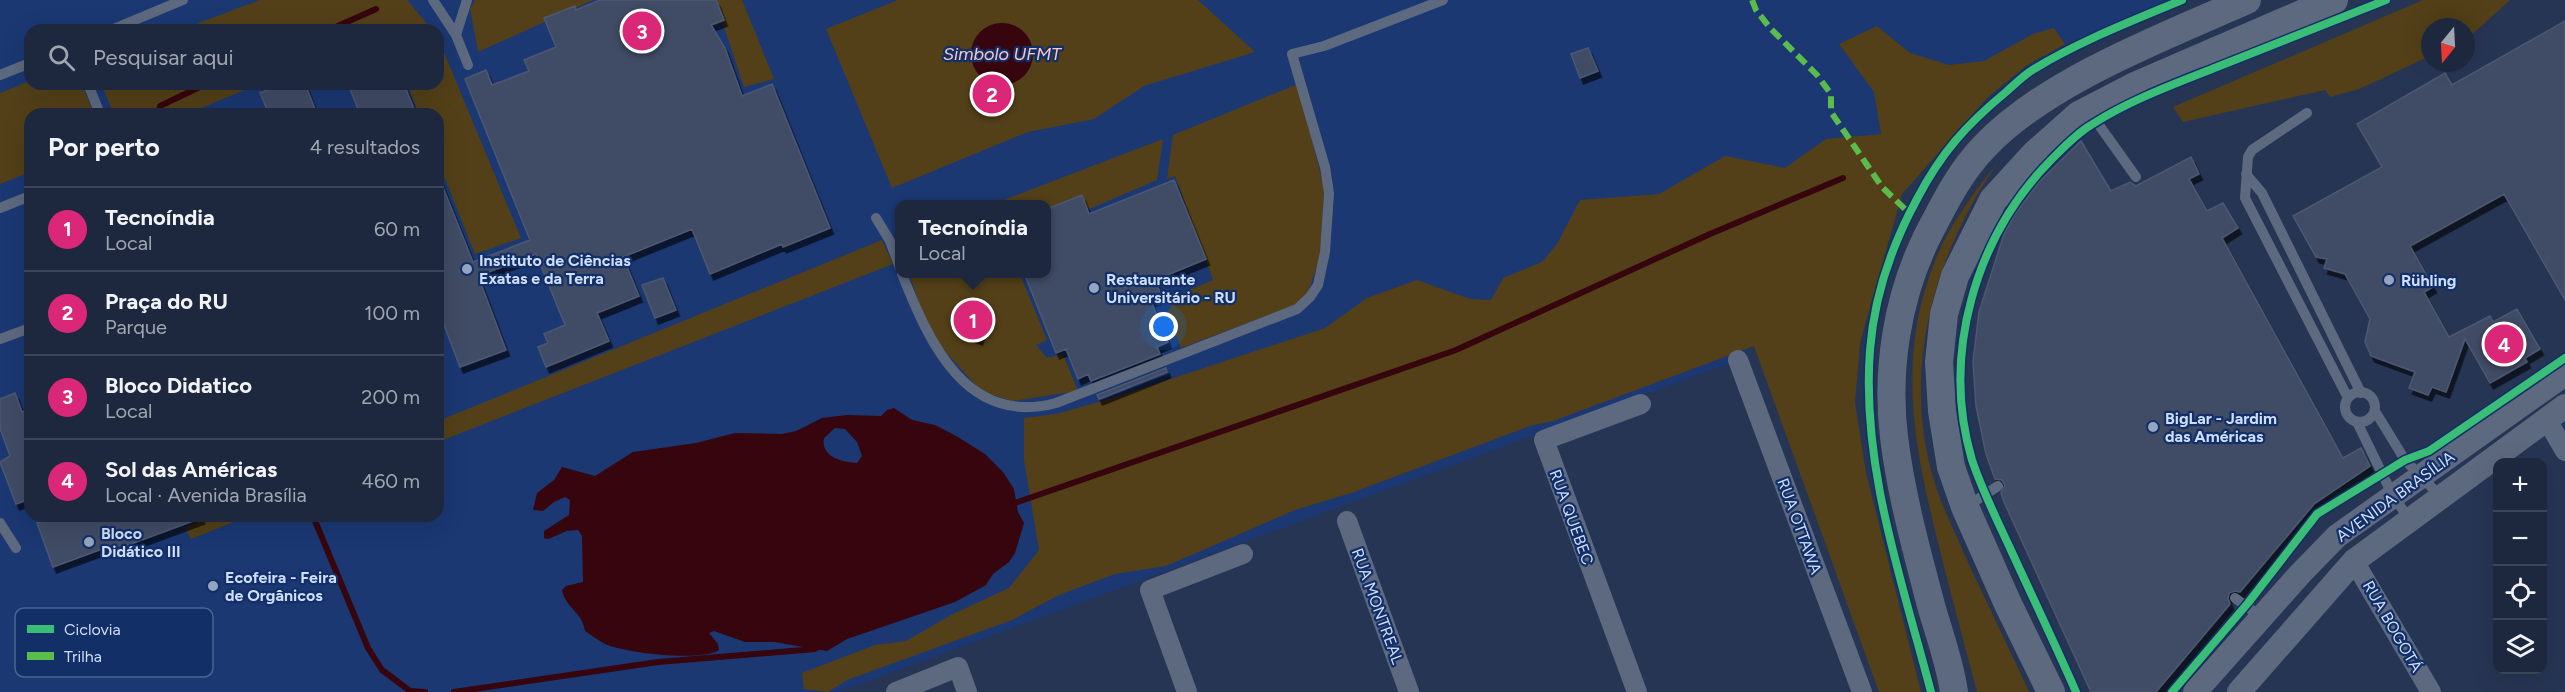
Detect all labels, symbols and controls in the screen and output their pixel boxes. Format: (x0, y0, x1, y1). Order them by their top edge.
pin: 3 (622, 9, 662, 54)
north arrow (2421, 18, 2475, 72)
search box (24, 24, 444, 90)
icon: search (45, 41, 78, 74)
water label: Simbolo UFMT (943, 43, 1063, 65)
text: Pesquisar aqui (93, 44, 234, 71)
pin: 2 (972, 72, 1012, 116)
text: Por perto (48, 131, 160, 163)
text: 4 resultados (310, 135, 420, 159)
popup (895, 200, 1051, 278)
text: Tecnoíndia (105, 204, 215, 231)
text: Tecnoíndia (918, 214, 1028, 241)
text: 1 (63, 217, 72, 241)
text: 60 m (374, 217, 420, 241)
text: Local (105, 231, 152, 255)
text: Local (918, 241, 966, 265)
place label: Instituto de Ciências Exatas e da Terra (479, 251, 631, 288)
marker: Instituto de Ciências Exatas e da Terra (460, 262, 474, 276)
place label: Restaurante Universitário - RU (1106, 270, 1236, 307)
place label: Rühling (2401, 271, 2456, 290)
marker: Rühling (2382, 273, 2396, 287)
marker: Restaurante Universitário - RU (1087, 281, 1101, 295)
text: Praça do RU (105, 288, 228, 315)
pin: 1 (954, 298, 992, 342)
text: 2 (62, 301, 73, 325)
text: 100 m (364, 301, 420, 325)
your location (1149, 312, 1178, 341)
text: Parque (105, 315, 167, 339)
pin: 4 (2484, 322, 2524, 366)
text: Bloco Didatico (105, 372, 252, 399)
text: 3 (62, 385, 73, 409)
text: 200 m (361, 385, 420, 409)
text: Local (105, 399, 152, 423)
place label: BigLar - Jardim das Américas (2165, 409, 2277, 446)
marker: BigLar - Jardim das Américas (2146, 420, 2160, 434)
street label: AVENIDA BRASÍLIA (2332, 447, 2458, 546)
text: Sol das Américas (105, 456, 277, 483)
map controls (2493, 458, 2547, 674)
button: + (2493, 458, 2547, 512)
street label: RUA QUEBEC (1545, 467, 1598, 567)
text: 4 (61, 469, 74, 493)
text: 460 m (361, 469, 420, 493)
street label: RUA OTTAWA (1773, 476, 1826, 577)
text: Local · Avenida Brasília (105, 483, 307, 507)
button: − (2493, 512, 2547, 566)
place label: Bloco Didático III (101, 524, 181, 561)
marker: Bloco Didático III (82, 535, 96, 549)
street label: RUA MONTREAL (1348, 546, 1408, 667)
button: locate (2493, 566, 2547, 620)
place label: Ecofeira - Feira de Orgânicos (225, 568, 337, 605)
street label: RUA BOGOTÁ (2359, 577, 2426, 675)
marker: Ecofeira - Feira de Orgânicos (206, 579, 220, 593)
legend (15, 608, 213, 677)
text: Ciclovia (64, 620, 121, 639)
button: layers (2493, 620, 2547, 674)
text: Trilha (64, 647, 102, 666)

